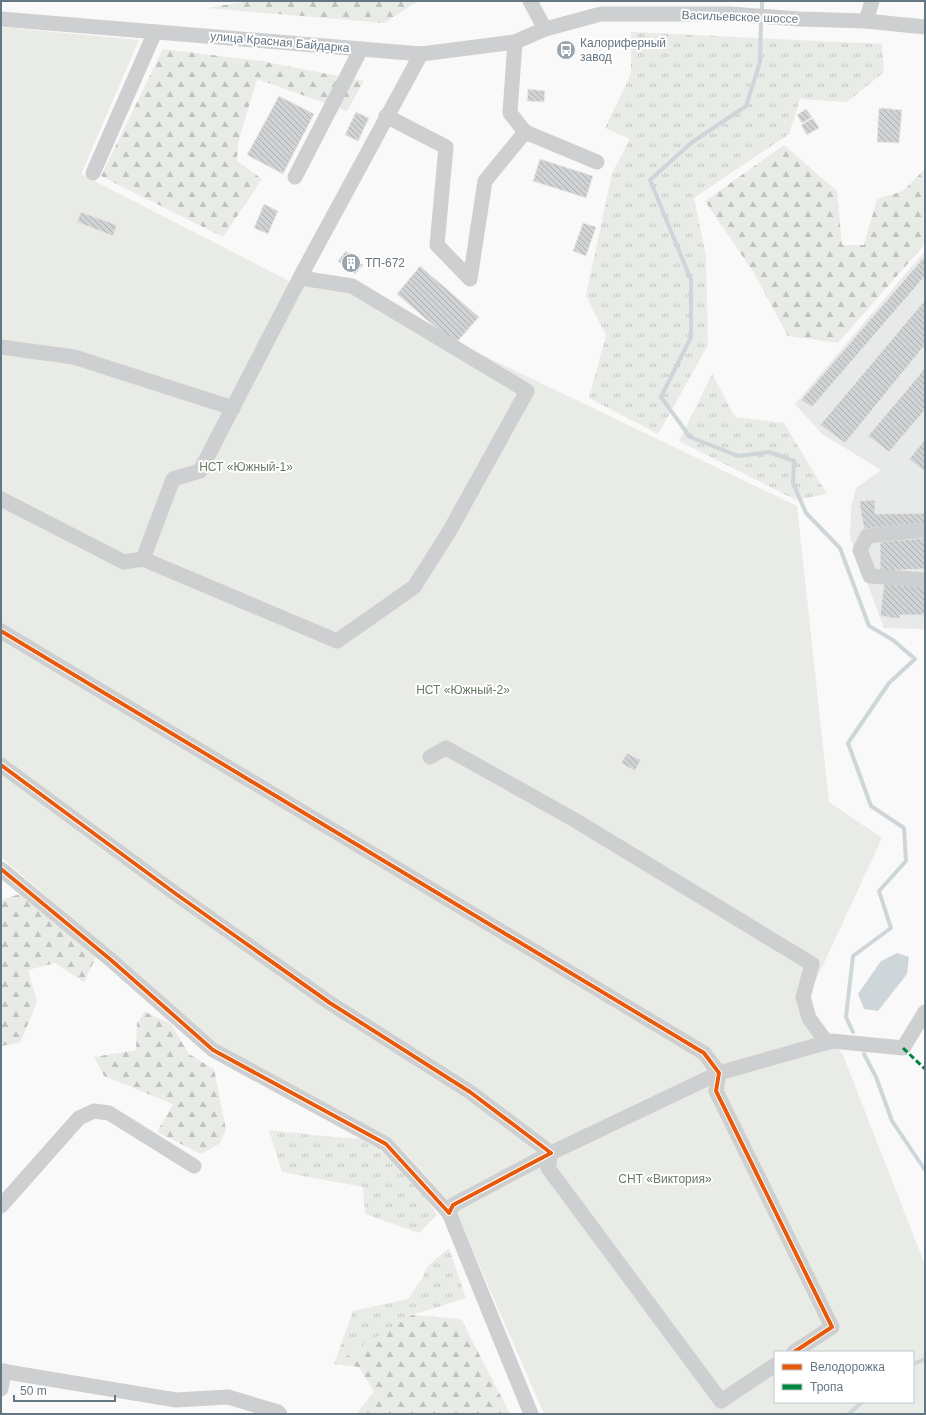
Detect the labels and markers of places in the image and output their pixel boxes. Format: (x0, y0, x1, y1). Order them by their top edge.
place label: Калориферный завод (580, 36, 666, 64)
bus stop icon: Калориферный завод (555, 39, 577, 61)
building icon: ТП-672 (340, 252, 362, 274)
place label: ТП-672 (365, 256, 405, 270)

